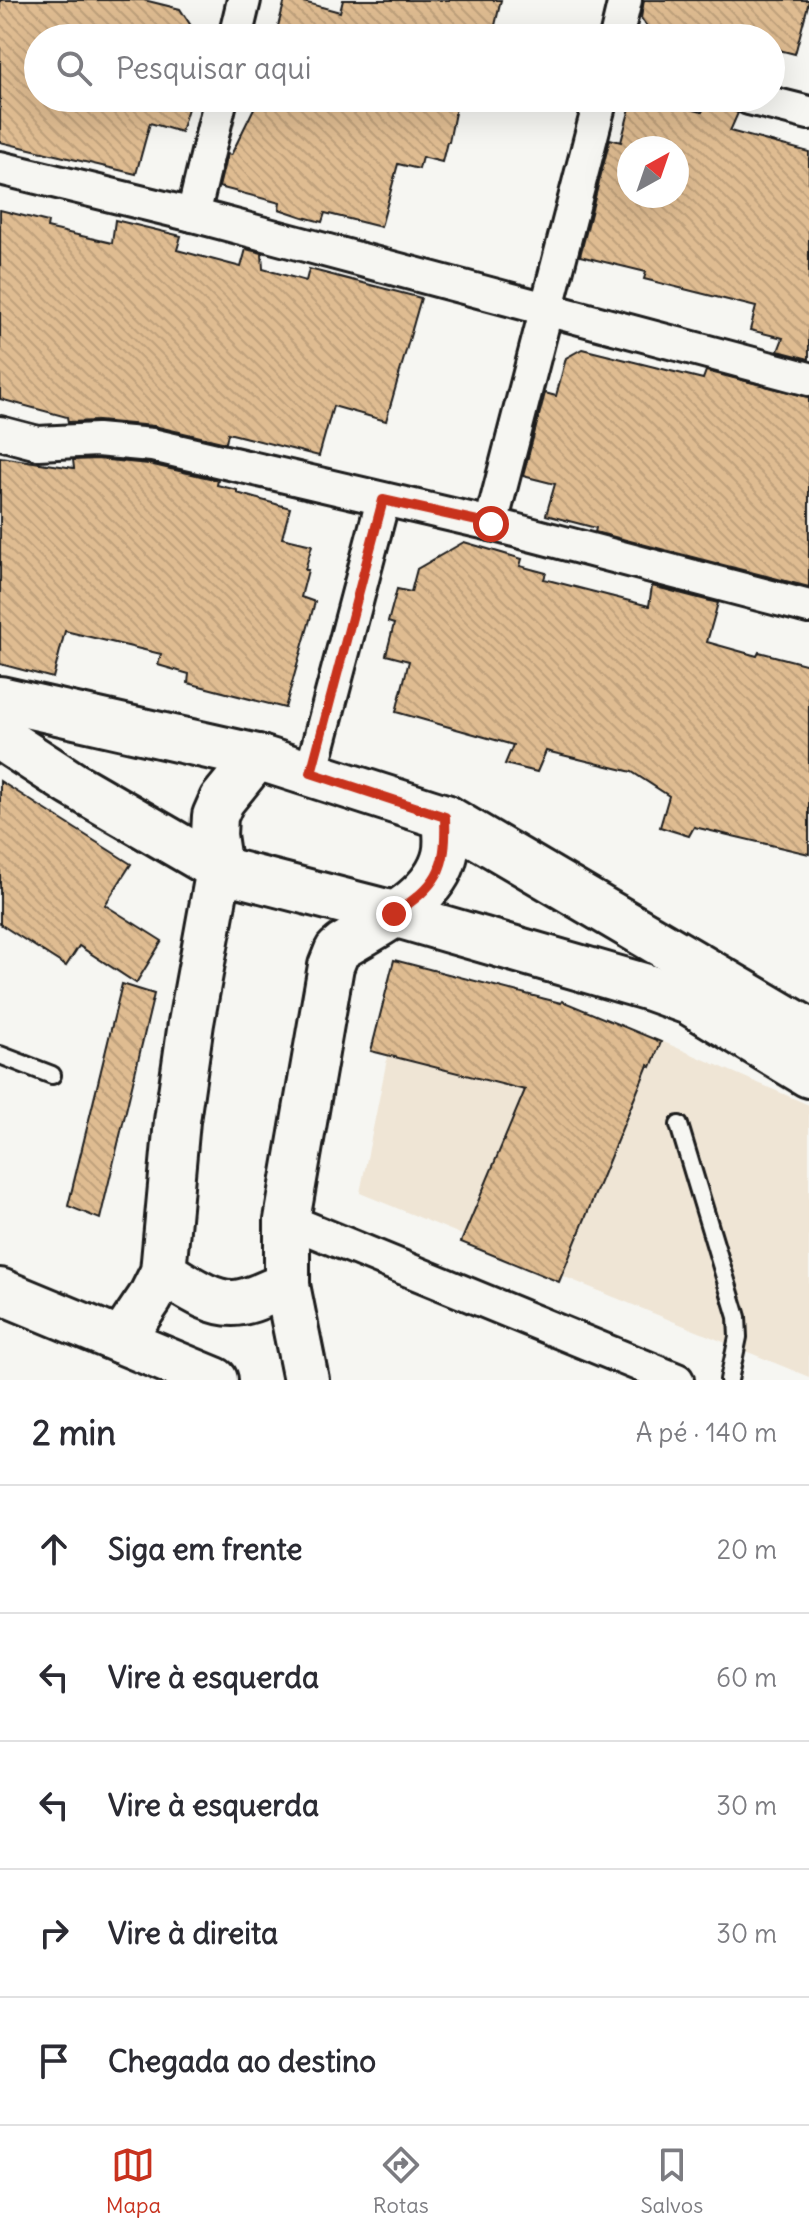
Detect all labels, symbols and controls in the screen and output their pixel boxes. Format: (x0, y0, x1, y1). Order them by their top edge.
search box (24, 24, 785, 112)
icon: search (52, 46, 96, 90)
text: Pesquisar aqui (116, 49, 312, 87)
north arrow (617, 136, 689, 208)
route start (473, 506, 509, 542)
route end (376, 896, 412, 932)
text: 2 min (32, 1411, 116, 1454)
text: A pé · 140 m (636, 1416, 777, 1449)
icon: ahead (32, 1527, 76, 1571)
text: Siga em frente (108, 1530, 302, 1568)
text: 20 m (717, 1533, 777, 1566)
icon: left (32, 1655, 76, 1699)
text: Vire à esquerda (108, 1658, 319, 1696)
text: 60 m (716, 1661, 777, 1694)
icon: left (32, 1783, 76, 1827)
text: Vire à esquerda (108, 1786, 319, 1824)
text: 30 m (716, 1789, 777, 1822)
icon: right (32, 1911, 76, 1955)
text: Vire à direita (108, 1914, 278, 1952)
text: 30 m (716, 1917, 777, 1950)
icon: arrive (32, 2039, 76, 2083)
text: Chegada ao destino (108, 2042, 376, 2080)
tab: Mapa (106, 2143, 161, 2219)
tab: Rotas (373, 2143, 429, 2219)
tab: Salvos (640, 2143, 703, 2219)

